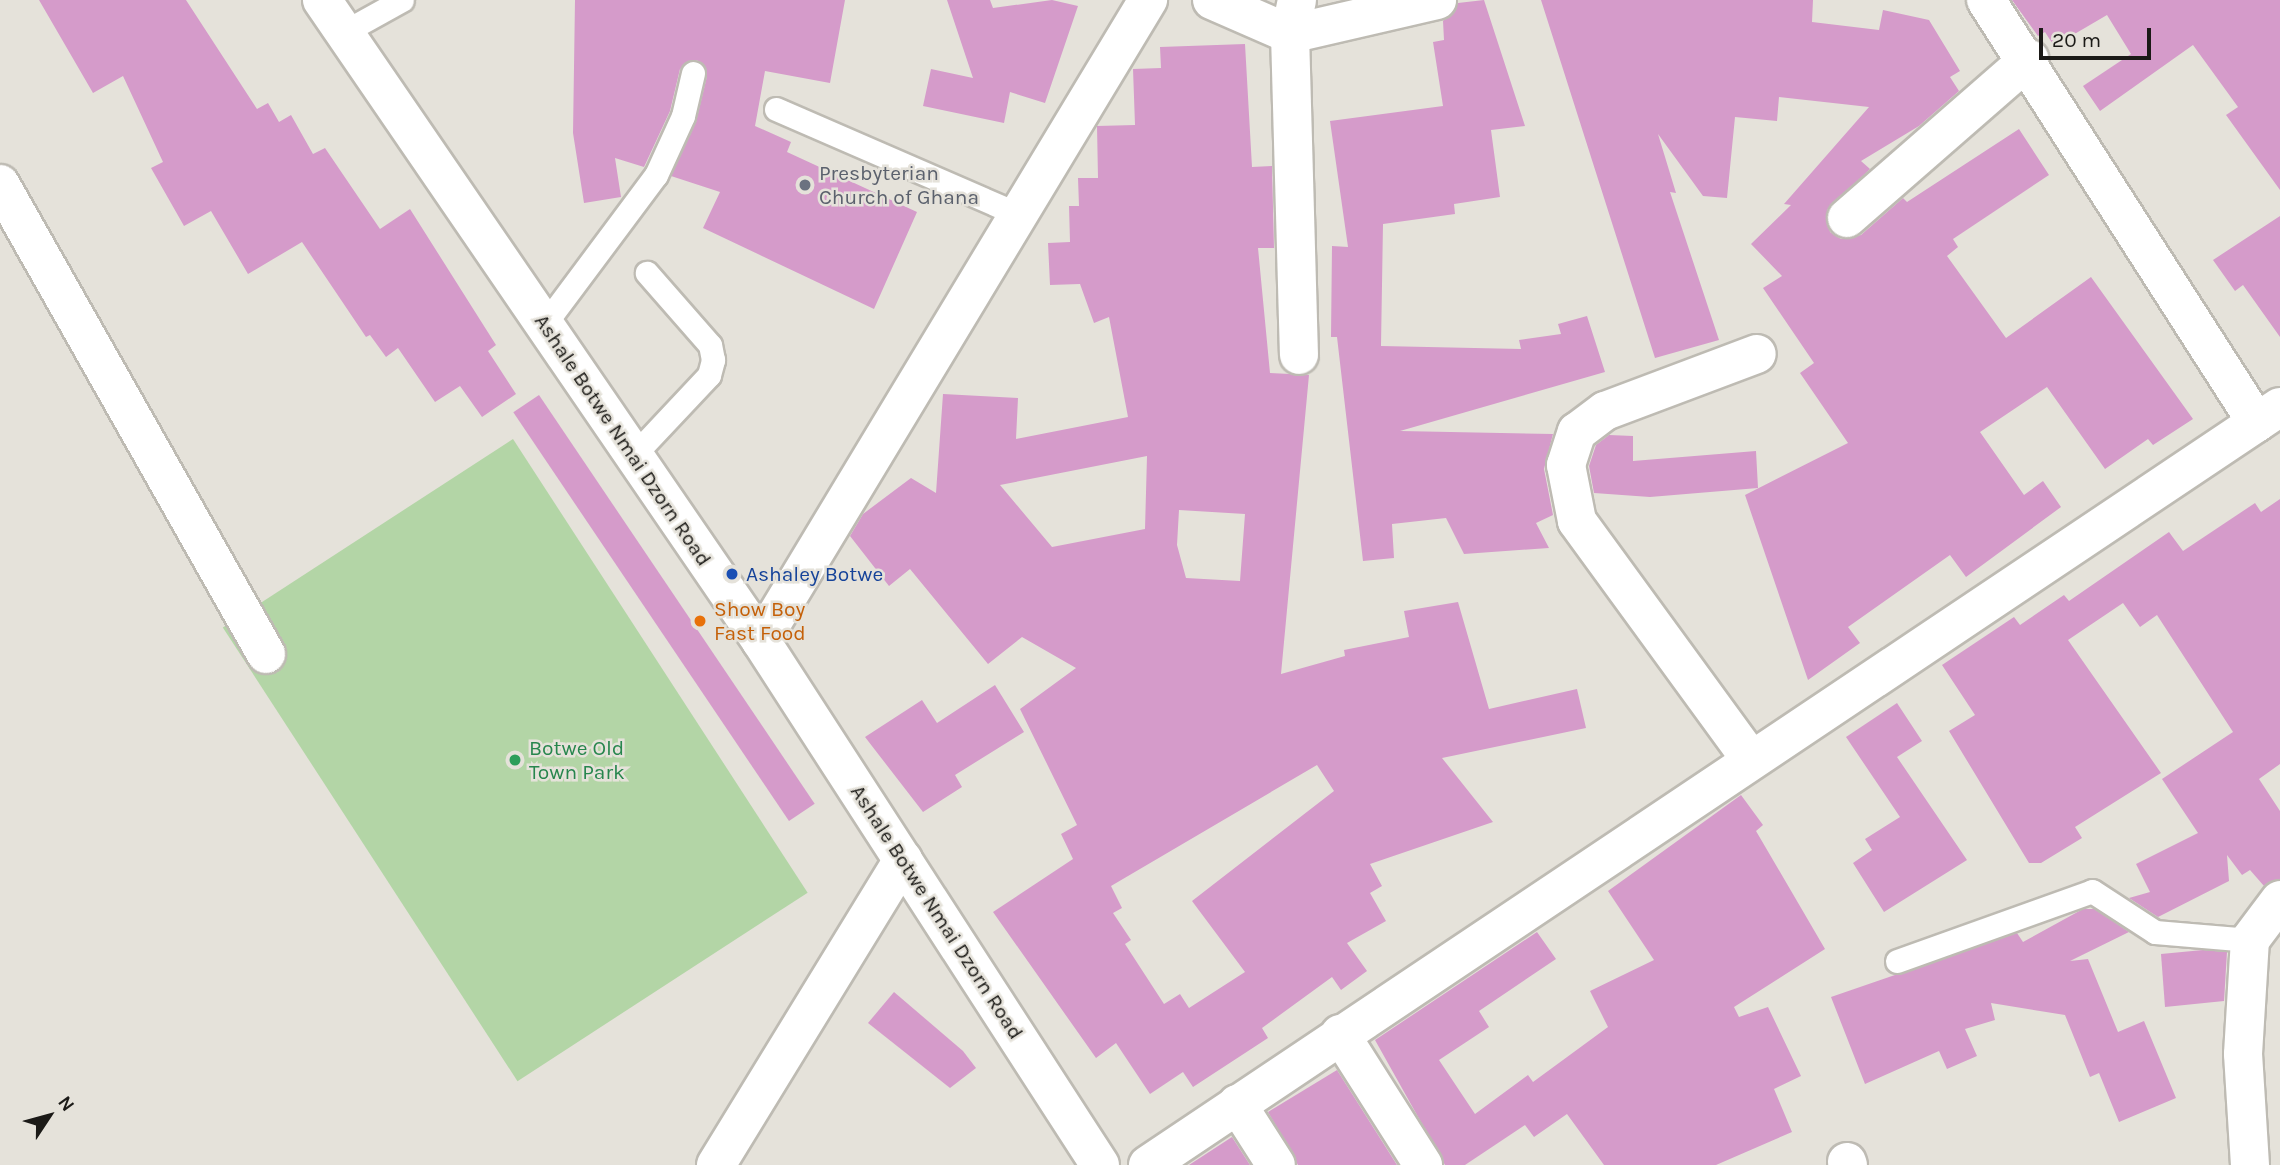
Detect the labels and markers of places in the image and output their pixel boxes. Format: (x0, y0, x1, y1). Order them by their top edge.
place label: Presbyterian Church of Ghana (819, 160, 979, 210)
marker: Presbyterian Church of Ghana (797, 177, 813, 193)
place label: Ashaley Botwe (746, 561, 883, 587)
marker: Ashaley Botwe (724, 566, 740, 582)
place label: Show Boy Fast Food (714, 596, 806, 646)
marker: Show Boy Fast Food (692, 613, 708, 629)
place label: Botwe Old Town Park (529, 735, 625, 785)
marker: Botwe Old Town Park (507, 752, 523, 768)

